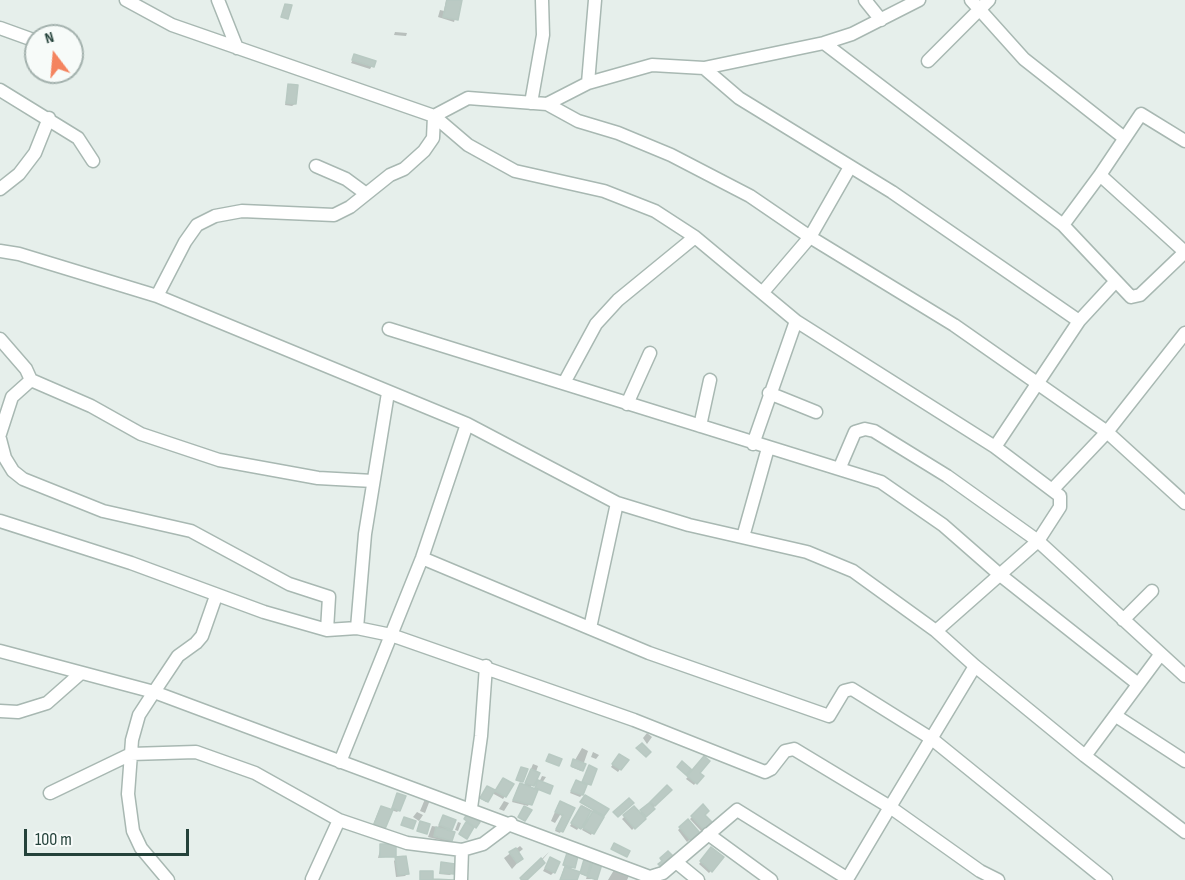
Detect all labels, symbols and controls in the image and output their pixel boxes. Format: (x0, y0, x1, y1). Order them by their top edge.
north arrow (24, 24, 84, 84)
text: N (43, 28, 56, 48)
scale bar (27, 817, 192, 855)
text: 100 m (35, 829, 72, 850)

